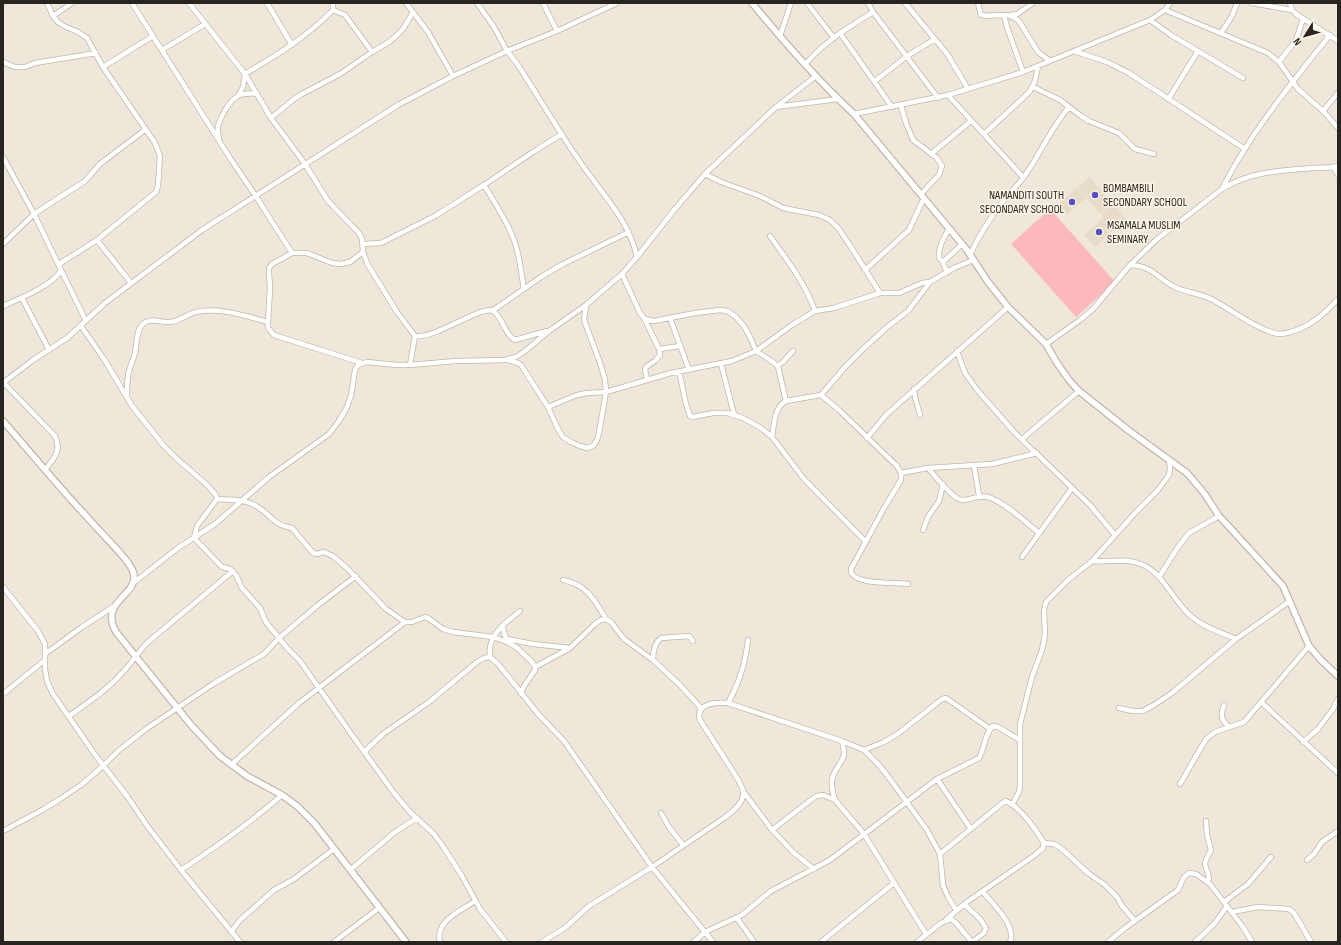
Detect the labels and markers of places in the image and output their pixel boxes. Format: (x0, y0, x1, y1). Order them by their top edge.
place label: BOMBAMBILI SECONDARY SCHOOL (1103, 181, 1188, 210)
place label: NAMANDITI SOUTH SECONDARY SCHOOL (980, 188, 1065, 217)
marker: BOMBAMBILI SECONDARY SCHOOL (1090, 190, 1100, 200)
marker: NAMANDITI SOUTH SECONDARY SCHOOL (1067, 197, 1077, 207)
place label: MSAMALA MUSLIM SEMINARY (1107, 218, 1180, 247)
marker: MSAMALA MUSLIM SEMINARY (1094, 227, 1104, 237)

